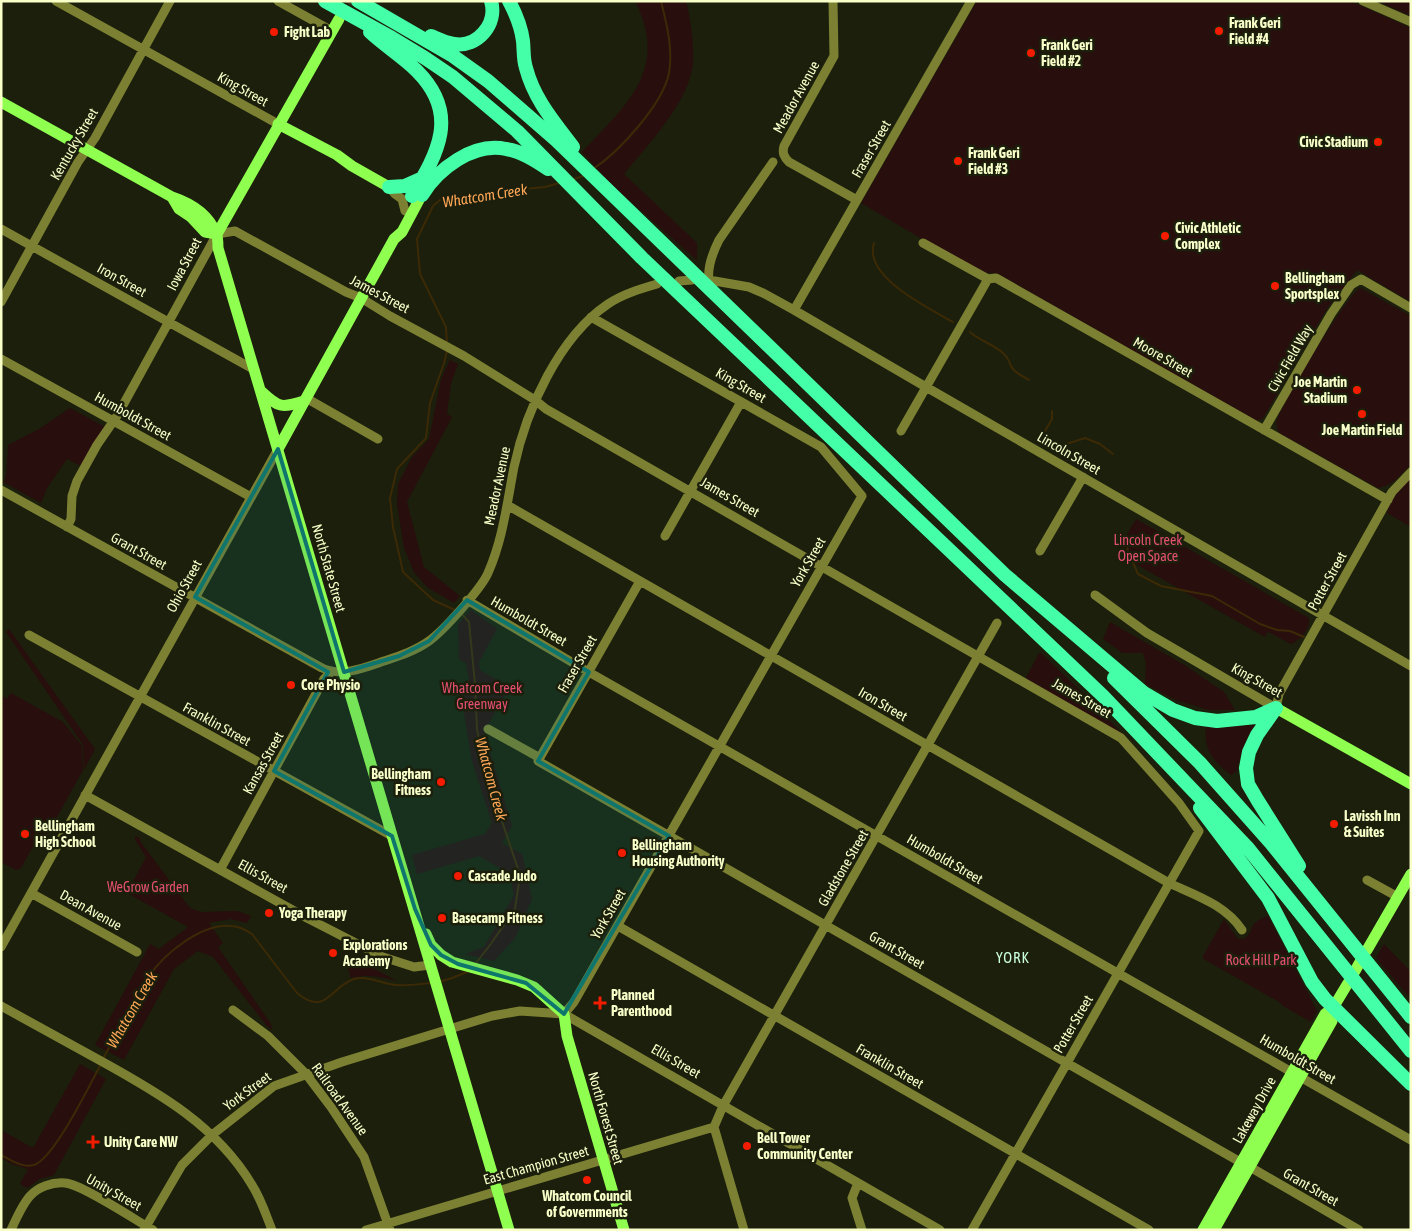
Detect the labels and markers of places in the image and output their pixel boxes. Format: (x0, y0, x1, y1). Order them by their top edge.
place label: Frank Geri Field #4 (1229, 15, 1281, 47)
place label: Fight Lab (284, 24, 331, 40)
marker: Frank Geri Field #4 (1213, 25, 1225, 37)
marker: Fight Lab (268, 26, 280, 38)
place label: Frank Geri Field #2 (1041, 37, 1093, 69)
marker: Frank Geri Field #2 (1025, 47, 1037, 59)
place label: Civic Stadium (1299, 134, 1368, 150)
marker: Civic Stadium (1372, 136, 1384, 148)
place label: Frank Geri Field #3 (968, 145, 1020, 177)
marker: Frank Geri Field #3 (952, 155, 964, 167)
place label: Civic Athletic Complex (1175, 220, 1241, 252)
marker: Civic Athletic Complex (1159, 230, 1171, 242)
place label: Bellingham Sportsplex (1285, 270, 1345, 302)
marker: Bellingham Sportsplex (1269, 280, 1281, 292)
place label: Joe Martin Stadium (1293, 374, 1347, 406)
marker: Joe Martin Stadium (1351, 384, 1363, 396)
marker: Joe Martin Field (1356, 408, 1368, 420)
place label: Joe Martin Field (1321, 422, 1403, 438)
place label: Core Physio (301, 677, 361, 693)
marker: Core Physio (285, 679, 297, 691)
place label: Bellingham Fitness (371, 766, 431, 798)
marker: Bellingham Fitness (435, 776, 447, 788)
place label: Lavissh Inn & Suites (1344, 808, 1401, 840)
place label: Bellingham High School (35, 818, 96, 850)
marker: Lavissh Inn & Suites (1328, 818, 1340, 830)
marker: Bellingham High School (19, 828, 31, 840)
place label: Bellingham Housing Authority (632, 837, 725, 869)
marker: Bellingham Housing Authority (616, 847, 628, 859)
place label: Cascade Judo (468, 868, 537, 884)
marker: Cascade Judo (452, 870, 464, 882)
place label: Yoga Therapy (278, 905, 347, 921)
marker: Yoga Therapy (263, 907, 275, 919)
place label: Basecamp Fitness (452, 910, 543, 926)
marker: Basecamp Fitness (436, 912, 448, 924)
place label: Explorations Academy (342, 937, 407, 969)
marker: Explorations Academy (327, 947, 339, 959)
place label: Planned Parenthood (611, 987, 672, 1019)
marker: Planned Parenthood (593, 996, 607, 1010)
place label: Bell Tower Community Center (757, 1130, 853, 1162)
place label: Unity Care NW (104, 1134, 178, 1150)
marker: Unity Care NW (86, 1135, 100, 1149)
marker: Bell Tower Community Center (741, 1140, 753, 1152)
marker: Whatcom Council of Governments (581, 1174, 593, 1186)
place label: Whatcom Council of Governments (541, 1188, 632, 1220)

